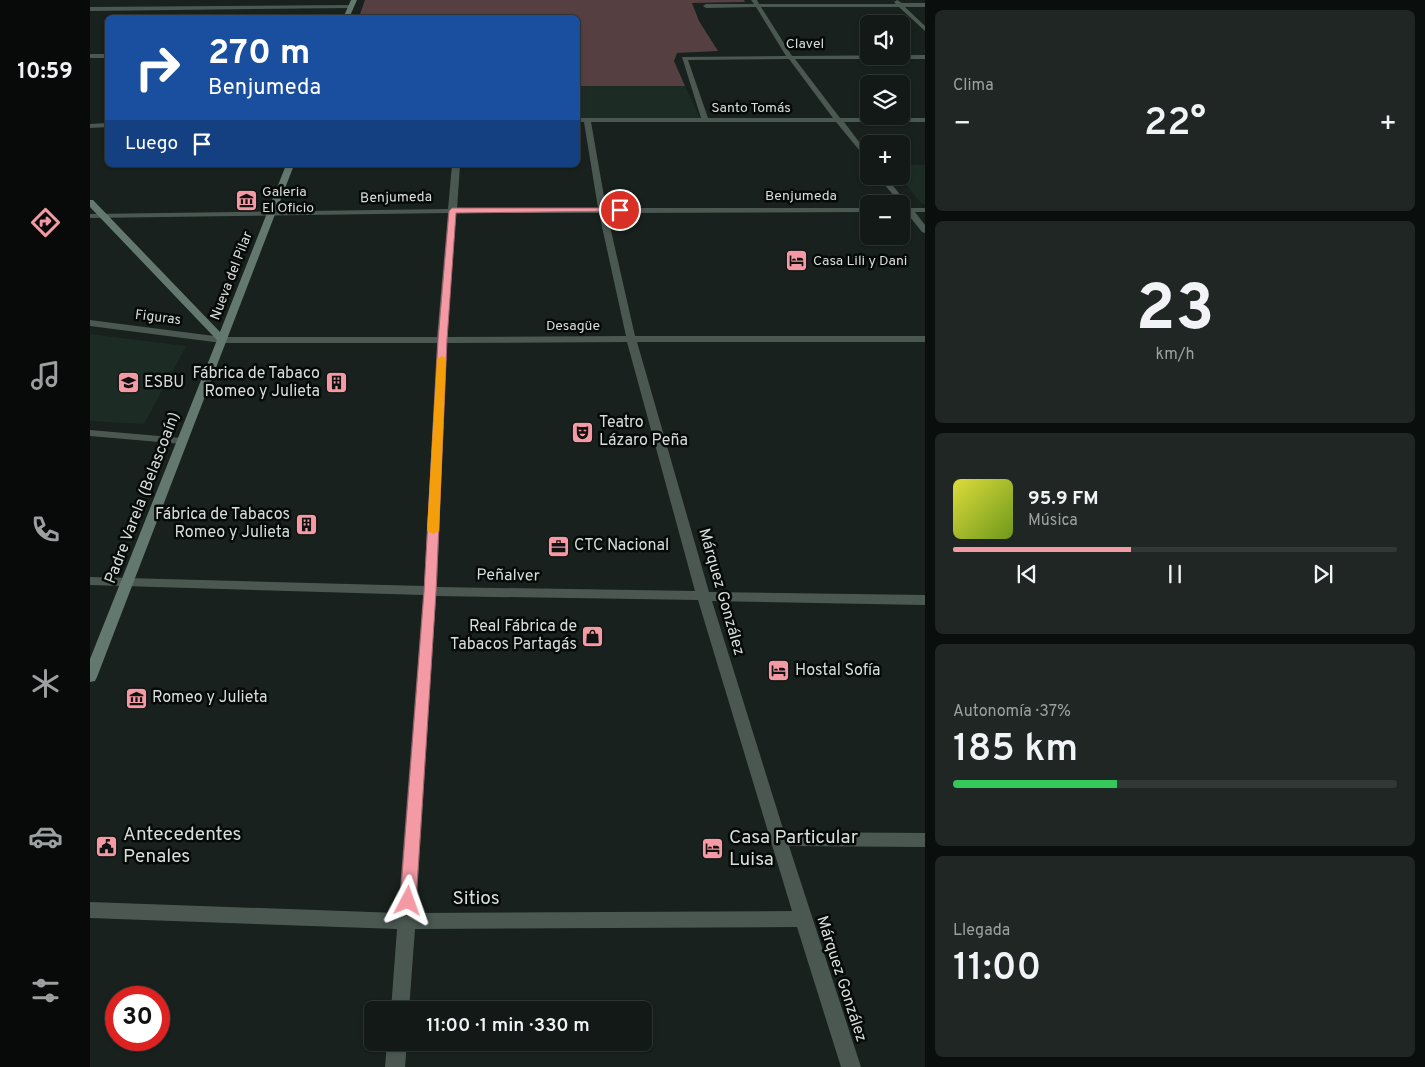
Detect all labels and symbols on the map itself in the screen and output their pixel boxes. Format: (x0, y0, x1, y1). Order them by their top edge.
street label: Clavel (786, 36, 824, 53)
street label: Santo Tomás (711, 100, 791, 117)
place label: Galeria El Oficio (262, 184, 314, 217)
museum icon: Galeria El Oficio (234, 188, 258, 212)
street label: Benjumeda (765, 188, 837, 205)
street label: Benjumeda (360, 189, 432, 207)
pin (599, 189, 641, 231)
street label: Nueva del Pilar (207, 229, 257, 323)
hotel icon: Casa Lili y Dani (785, 249, 809, 273)
place label: Casa Lili y Dani (813, 253, 907, 270)
street label: Figuras (134, 307, 182, 329)
street label: Desagüe (546, 318, 600, 335)
place label: Fábrica de Tabaco Romeo y Julieta (192, 364, 320, 402)
school or university icon: ESBU (116, 371, 140, 395)
building icon: Fábrica de Tabaco Romeo y Julieta (324, 371, 348, 395)
place label: ESBU (144, 373, 184, 393)
street label: Padre Varela (Belascoaín) (101, 409, 185, 587)
place label: Teatro Lázaro Peña (599, 413, 688, 451)
theatre icon: Teatro Lázaro Peña (571, 420, 595, 444)
place label: Fábrica de Tabacos Romeo y Julieta (155, 505, 290, 543)
building icon: Fábrica de Tabacos Romeo y Julieta (294, 512, 318, 536)
street label: Márquez González (693, 526, 749, 658)
office icon: CTC Nacional (546, 534, 570, 558)
place label: CTC Nacional (574, 536, 669, 556)
street label: Peñalver (476, 565, 540, 587)
place label: Real Fábrica de Tabacos Partagás (450, 617, 577, 655)
shop icon: Real Fábrica de Tabacos Partagás (581, 624, 605, 648)
hotel icon: Hostal Sofía (767, 659, 791, 683)
place label: Hostal Sofía (795, 661, 881, 681)
museum icon: Romeo y Julieta (124, 686, 148, 710)
place label: Romeo y Julieta (152, 688, 267, 708)
place label: Antecedentes Penales (123, 823, 242, 869)
place label: Casa Particular Luisa (729, 826, 859, 872)
public building icon: Antecedentes Penales (95, 834, 119, 858)
hotel icon: Casa Particular Luisa (701, 837, 725, 861)
position arrow (381, 874, 433, 926)
street label: Sitios (452, 887, 500, 911)
street label: Márquez González (811, 913, 871, 1045)
speed limit sign: 30 (105, 986, 170, 1051)

